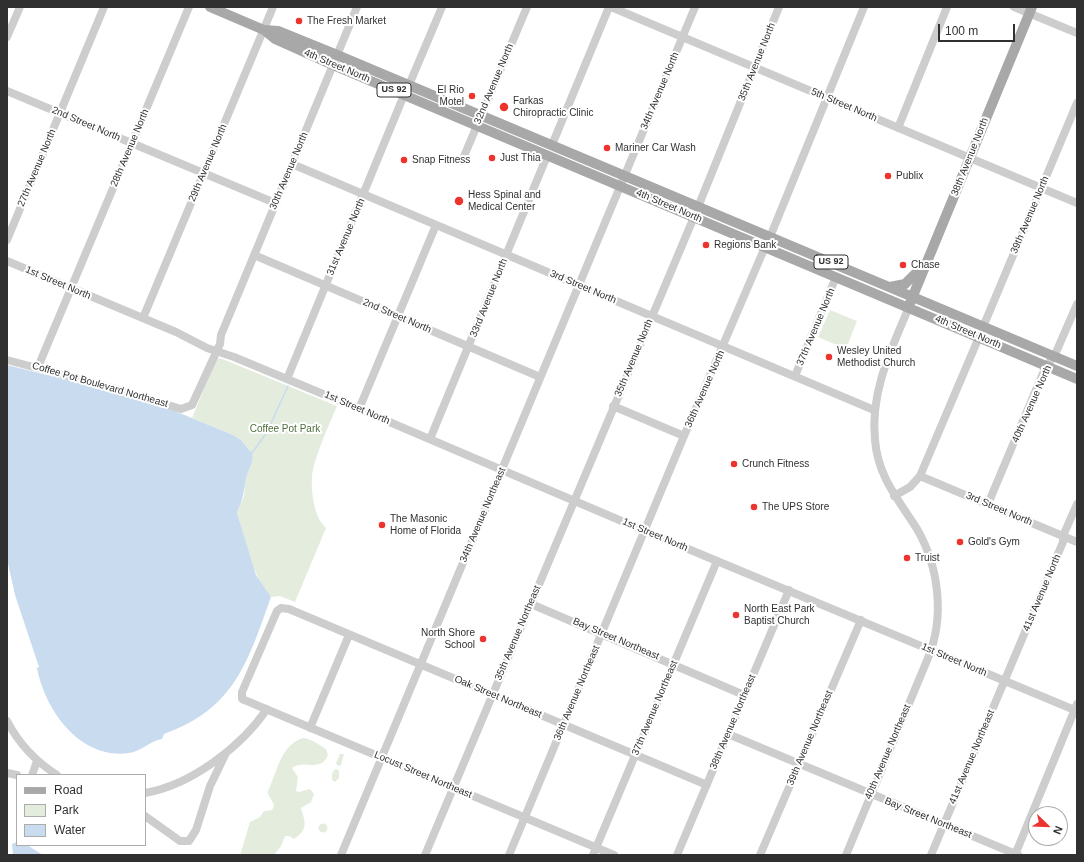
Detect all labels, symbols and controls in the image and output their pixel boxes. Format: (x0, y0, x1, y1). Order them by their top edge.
place label: The Fresh Market (307, 15, 386, 27)
marker: The Fresh Market (294, 16, 304, 26)
scale bar (940, 16, 1017, 42)
street label: 35th Avenue North (736, 21, 778, 103)
text: 100 m (945, 24, 978, 38)
street label: 32nd Avenue North (472, 42, 516, 126)
street label: 4th Street North (302, 47, 372, 85)
street label: 34th Avenue North (638, 50, 682, 132)
road number: US 92 (377, 83, 411, 97)
place label: El Rio Motel (437, 84, 464, 108)
street label: 5th Street North (809, 86, 879, 124)
marker: El Rio Motel (467, 91, 477, 101)
place label: Farkas Chiropractic Clinic (513, 95, 594, 118)
marker: Farkas Chiropractic Clinic (498, 101, 510, 113)
street label: 2nd Street North (50, 104, 122, 144)
street label: 28th Avenue North (108, 107, 152, 189)
street label: 38th Avenue North (949, 116, 991, 198)
street label: 29th Avenue North (186, 122, 230, 204)
street label: 27th Avenue North (15, 127, 59, 209)
street label: 30th Avenue North (267, 130, 311, 212)
place label: Mariner Car Wash (615, 142, 696, 154)
marker: Mariner Car Wash (602, 143, 612, 153)
place label: Just Thia (500, 152, 541, 164)
marker: Just Thia (487, 153, 497, 163)
place label: Snap Fitness (412, 154, 470, 166)
marker: Snap Fitness (399, 155, 409, 165)
place label: Publix (896, 170, 923, 182)
marker: Publix (883, 171, 893, 181)
street label: 39th Avenue North (1008, 174, 1052, 256)
street label: 4th Street North (634, 187, 704, 225)
place label: Hess Spinal and Medical Center (468, 189, 541, 212)
marker: Hess Spinal and Medical Center (453, 195, 465, 207)
street label: 31st Avenue North (324, 197, 368, 277)
place label: Regions Bank (714, 239, 776, 251)
marker: Regions Bank (701, 240, 711, 250)
road number: US 92 (814, 255, 848, 269)
street label: 33rd Avenue North (468, 257, 510, 339)
place label: Chase (911, 259, 940, 271)
marker: Chase (898, 260, 908, 270)
street label: 1st Street North (23, 264, 93, 302)
street label: 3rd Street North (548, 268, 618, 306)
street label: 37th Avenue North (794, 286, 838, 368)
street label: 2nd Street North (361, 296, 433, 336)
street label: 4th Street North (933, 313, 1003, 351)
street label: 35th Avenue North (612, 317, 656, 399)
place label: Wesley United Methodist Church (837, 345, 915, 368)
street label: 36th Avenue North (683, 349, 727, 429)
marker: Wesley United Methodist Church (824, 352, 834, 362)
street label: Coffee Pot Boulevard Northeast (31, 360, 169, 410)
street label: 40th Avenue North (1010, 364, 1054, 444)
street label: 1st Street North (322, 389, 392, 427)
park label: Coffee Pot Park (250, 423, 320, 435)
place label: Crunch Fitness (742, 458, 809, 470)
marker: Crunch Fitness (729, 459, 739, 469)
street label: 34th Avenue Northeast (458, 466, 508, 564)
street label: 3rd Street North (964, 490, 1034, 528)
place label: The UPS Store (762, 501, 829, 513)
marker: The UPS Store (749, 502, 759, 512)
place label: The Masonic Home of Florida (390, 513, 461, 536)
street label: 1st Street North (620, 516, 690, 554)
marker: The Masonic Home of Florida (377, 520, 387, 530)
place label: Gold's Gym (968, 536, 1020, 548)
marker: Gold's Gym (955, 537, 965, 547)
place label: Truist (915, 552, 940, 564)
marker: Truist (902, 553, 912, 563)
street label: 41st Avenue North (1020, 553, 1064, 633)
street label: 35th Avenue Northeast (493, 584, 543, 682)
place label: North East Park Baptist Church (744, 603, 815, 626)
marker: North East Park Baptist Church (731, 610, 741, 620)
street label: Bay Street Northeast (571, 615, 661, 663)
place label: North Shore School (421, 627, 475, 650)
marker: North Shore School (478, 634, 488, 644)
street label: 1st Street North (919, 641, 989, 679)
street label: 36th Avenue Northeast (552, 644, 602, 742)
street label: 37th Avenue Northeast (630, 659, 680, 757)
street label: Oak Street Northeast (452, 673, 544, 721)
street label: 38th Avenue Northeast (708, 673, 758, 771)
street label: 39th Avenue Northeast (785, 689, 835, 787)
street label: 40th Avenue Northeast (863, 703, 913, 801)
street label: 41st Avenue Northeast (947, 708, 997, 806)
street label: Locust Street Northeast (372, 749, 474, 801)
legend (16, 774, 146, 846)
text: Road (54, 783, 83, 797)
street label: Bay Street Northeast (883, 795, 973, 841)
text: Park (54, 803, 79, 817)
north arrow (1028, 806, 1068, 846)
text: Water (54, 823, 86, 837)
text: N (1051, 824, 1065, 836)

